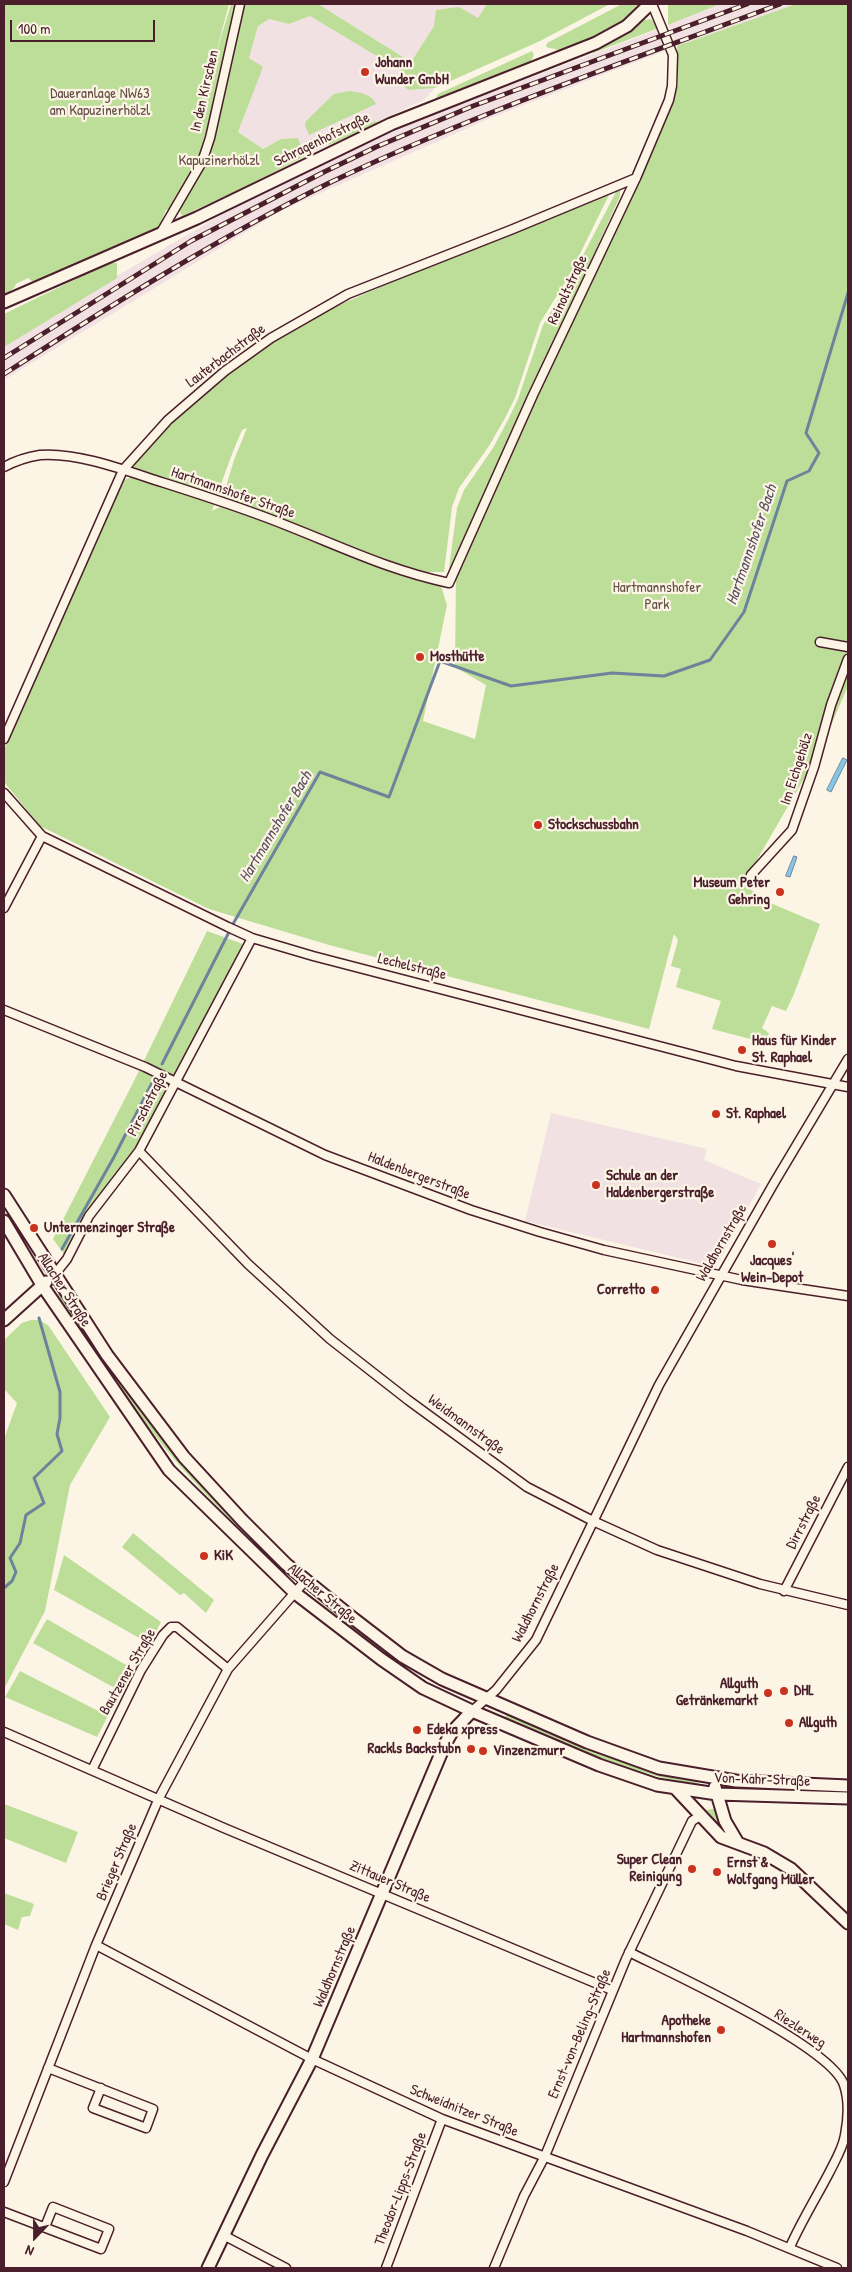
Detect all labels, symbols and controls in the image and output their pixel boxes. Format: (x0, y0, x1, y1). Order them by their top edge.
scale bar (12, 10, 158, 42)
text: 100 m (18, 18, 51, 39)
street label: In den Kirschen (187, 48, 223, 134)
place label: Johann Wunder GmbH (375, 54, 449, 89)
marker: Johann Wunder GmbH (359, 66, 371, 78)
park label: Daueranlage NW63 am Kapuzinerhölzl (50, 85, 150, 120)
street label: Schragenhofstraße (271, 109, 373, 171)
park label: Kapuzinerhölzl (178, 152, 260, 170)
street label: Reinoltstraße (544, 252, 592, 328)
street label: Lauterbachstraße (183, 320, 269, 392)
street label: Hartmannshofer Straße (169, 463, 297, 523)
water label: Hartmannshofer Bach (722, 482, 782, 608)
park label: Hartmannshofer Park (613, 579, 701, 614)
place label: Mosthütte (430, 648, 484, 666)
marker: Mosthütte (414, 651, 426, 663)
street label: Im Eichgehölz (777, 731, 817, 807)
water label: Hartmannshofer Bach (235, 768, 317, 886)
place label: Stockschussbahn (548, 816, 639, 834)
marker: Stockschussbahn (532, 819, 544, 831)
place label: Museum Peter Gehring (694, 874, 770, 909)
marker: Museum Peter Gehring (774, 886, 786, 898)
street label: Lechelstraße (376, 950, 448, 984)
place label: Haus für Kinder St. Raphael (752, 1032, 836, 1067)
marker: Haus für Kinder St. Raphael (736, 1044, 748, 1056)
street label: Pirschstraße (124, 1068, 172, 1140)
place label: St. Raphael (726, 1105, 786, 1123)
marker: St. Raphael (710, 1108, 722, 1120)
street label: Haldenbergerstraße (365, 1148, 473, 1204)
place label: Schule an der Haldenbergerstraße (606, 1167, 714, 1202)
marker: Schule an der Haldenbergerstraße (590, 1179, 602, 1191)
street label: Waldhornstraße (693, 1201, 751, 1285)
place label: Untermenzinger Straße (44, 1219, 175, 1237)
marker: Untermenzinger Straße (28, 1222, 40, 1234)
marker: Jacques' Wein-Depot (766, 1238, 778, 1250)
street label: Allacher Straße (33, 1250, 95, 1330)
place label: Jacques' Wein-Depot (741, 1252, 803, 1287)
place label: Corretto (597, 1281, 645, 1299)
marker: Corretto (649, 1284, 661, 1296)
street label: Weidmannstraße (424, 1391, 508, 1459)
street label: Dirrstraße (783, 1492, 825, 1552)
place label: KiK (214, 1547, 233, 1565)
marker: KiK (198, 1550, 210, 1562)
street label: Allacher Straße (284, 1560, 360, 1628)
street label: Waldhornstraße (508, 1560, 564, 1646)
street label: Bautzener Straße (96, 1626, 160, 1718)
place label: Allguth Getränkemarkt (676, 1675, 758, 1710)
place label: DHL (794, 1682, 814, 1700)
marker: DHL (778, 1685, 790, 1697)
marker: Allguth Getränkemarkt (762, 1687, 774, 1699)
place label: Allguth (799, 1714, 837, 1732)
marker: Allguth (783, 1717, 795, 1729)
place label: Edeka xpress (427, 1721, 497, 1739)
marker: Edeka xpress (411, 1724, 423, 1736)
place label: Rackls Backstubn (368, 1740, 461, 1758)
place label: Vinzenzmurr (493, 1742, 565, 1760)
marker: Rackls Backstubn (465, 1743, 477, 1755)
marker: Vinzenzmurr (477, 1745, 489, 1757)
street label: Von-Kahr-Straße (713, 1769, 811, 1791)
street label: Brieger Straße (93, 1821, 141, 1903)
place label: Super Clean Reinigung (617, 1851, 682, 1886)
place label: Ernst & Wolfgang Müller (727, 1854, 814, 1889)
street label: Zittauer Straße (347, 1857, 433, 1907)
marker: Super Clean Reinigung (686, 1863, 698, 1875)
marker: Ernst & Wolfgang Müller (711, 1866, 723, 1878)
street label: Waldhornstraße (310, 1924, 360, 2010)
street label: Ernst-von-Beling-Straße (545, 1966, 615, 2102)
street label: Riezlerweg (771, 2006, 829, 2052)
place label: Apotheke Hartmannshofen (621, 2012, 711, 2047)
marker: Apotheke Hartmannshofen (715, 2024, 727, 2036)
street label: Schweidnitzer Straße (407, 2081, 521, 2141)
street label: Theodor-Lipps-Straße (371, 2130, 431, 2248)
north arrow (10, 2212, 60, 2262)
text: N (22, 2241, 36, 2262)

